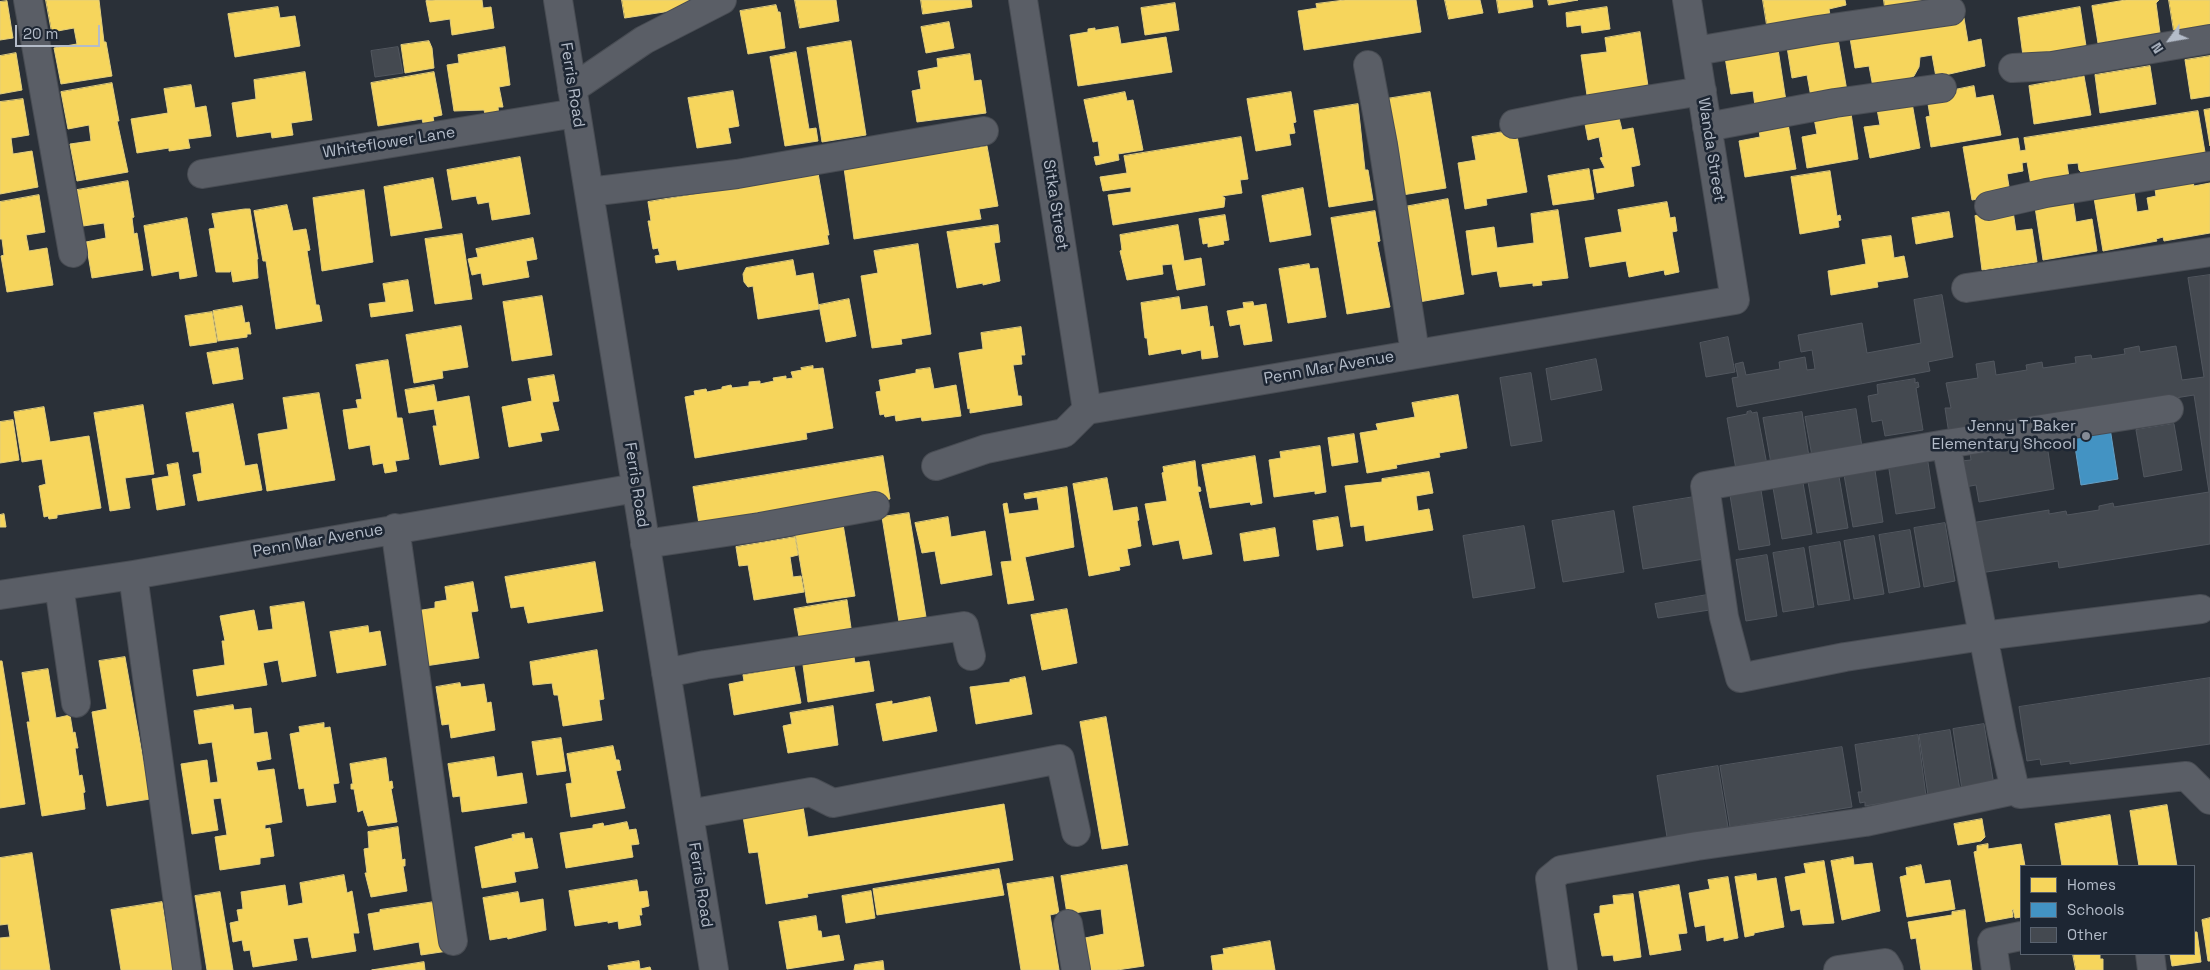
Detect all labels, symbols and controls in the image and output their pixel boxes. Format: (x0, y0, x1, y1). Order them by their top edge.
scale bar (18, 15, 102, 47)
north arrow (2145, 15, 2195, 65)
text: 20 m (23, 24, 58, 43)
text: N (2147, 39, 2167, 57)
street label: Ferris Road (556, 41, 588, 129)
street label: Wanda Street (1693, 96, 1729, 204)
street label: Whiteflower Lane (321, 123, 457, 163)
street label: Sitka Street (1038, 158, 1072, 252)
street label: Penn Mar Avenue (1262, 347, 1396, 389)
place label: Jenny T Baker Elementary Shcool (1931, 417, 2076, 455)
marker: Jenny T Baker Elementary Shcool (2080, 430, 2092, 442)
street label: Ferris Road (620, 441, 652, 529)
street label: Penn Mar Avenue (251, 520, 385, 562)
street label: Ferris Road (684, 841, 716, 929)
legend (2020, 865, 2195, 955)
text: Homes (2067, 875, 2116, 894)
text: Schools (2067, 900, 2124, 919)
text: Other (2067, 925, 2108, 944)

